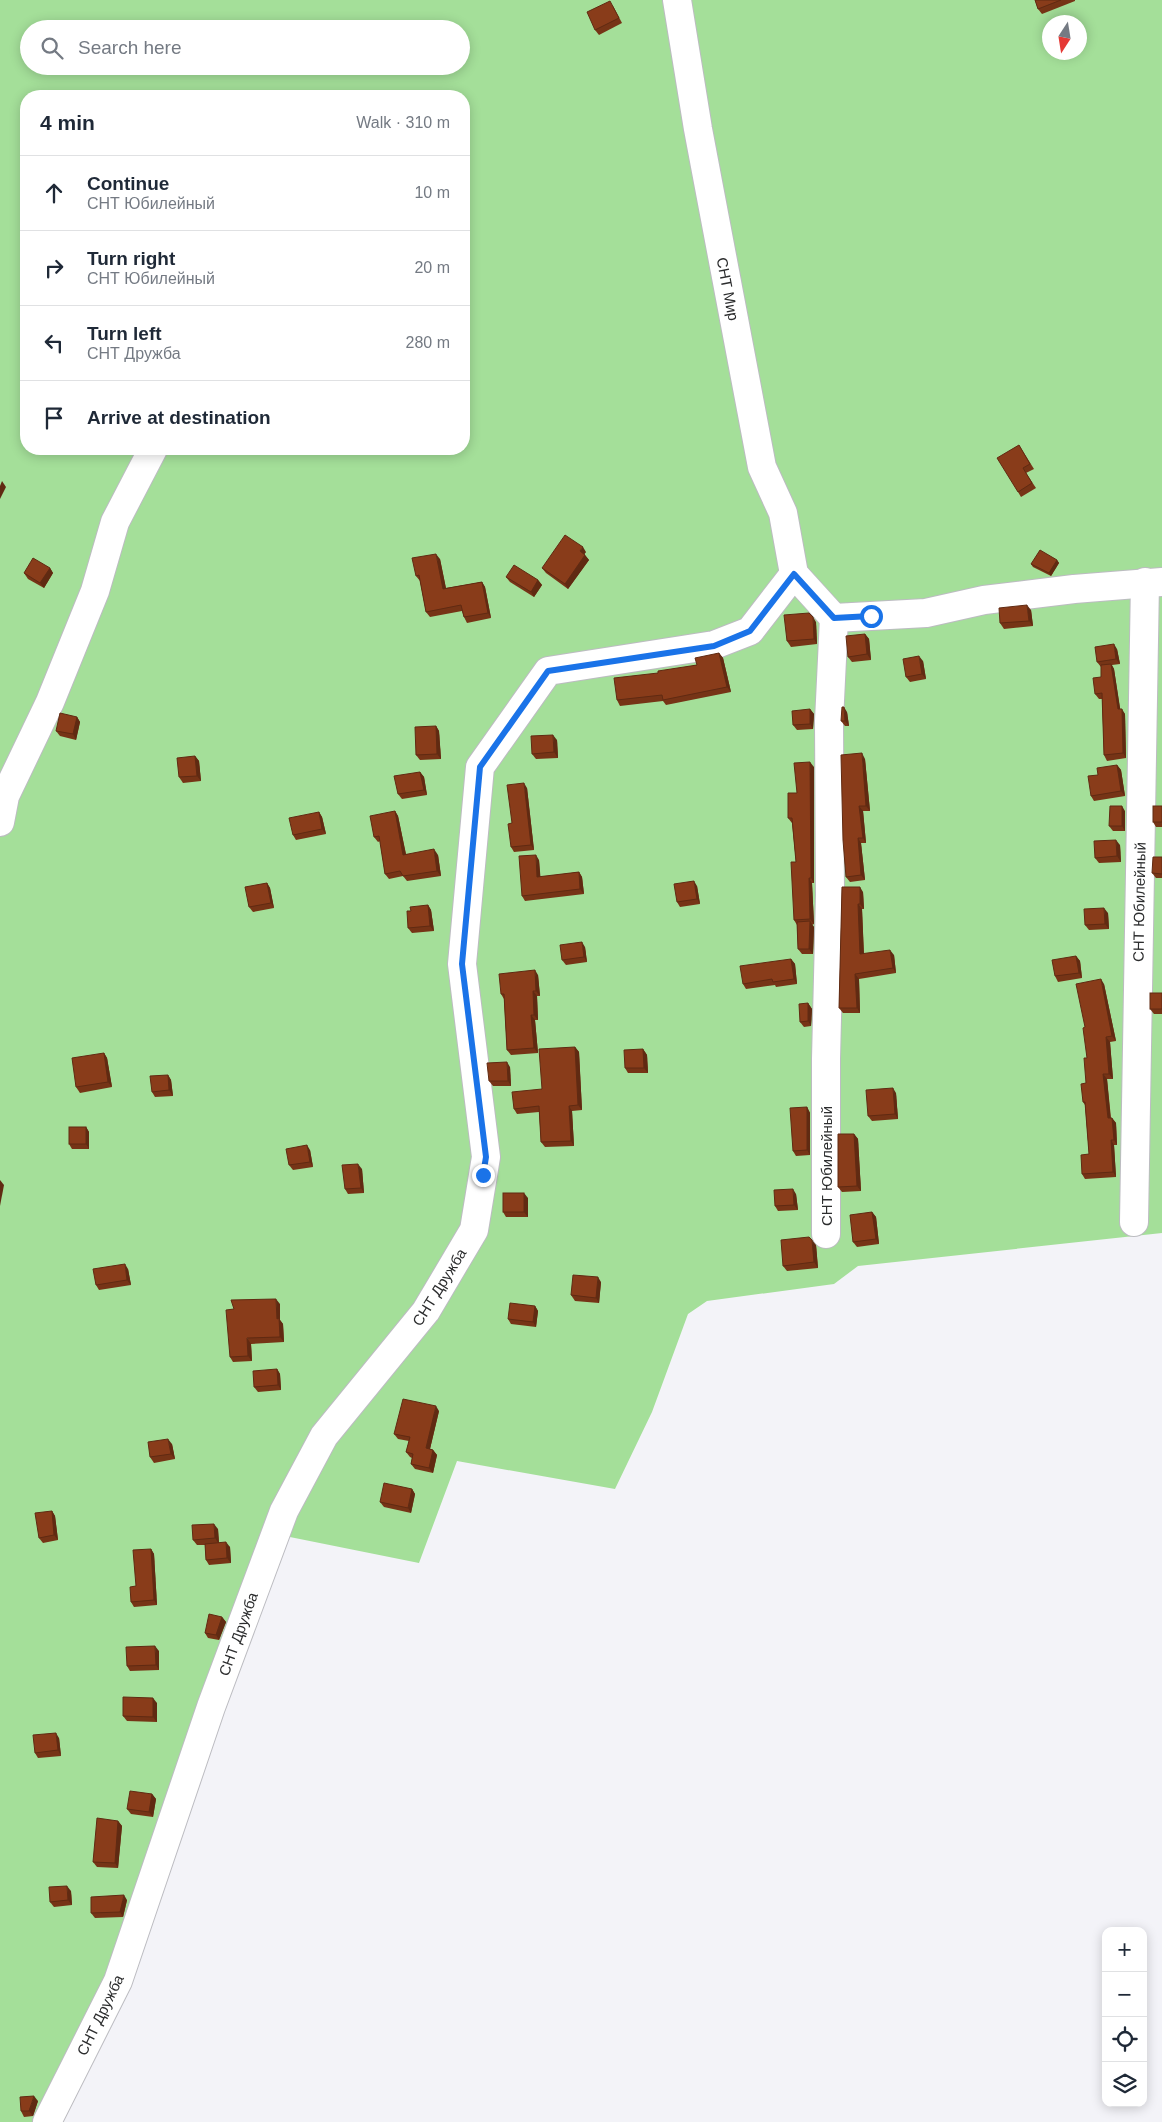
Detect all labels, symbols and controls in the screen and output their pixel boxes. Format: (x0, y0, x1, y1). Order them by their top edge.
north arrow (1042, 15, 1087, 60)
search box (20, 20, 470, 75)
icon: search (38, 34, 66, 62)
text: Search here (78, 37, 182, 58)
text: 4 min (40, 111, 95, 134)
text: Walk · 310 m (356, 114, 450, 131)
text: Continue (87, 173, 169, 194)
icon: ahead (40, 179, 68, 207)
text: 10 m (414, 184, 450, 201)
text: СНТ Юбилейный (87, 195, 215, 212)
text: Turn right (87, 248, 175, 269)
icon: right (40, 254, 68, 282)
street label: СНТ Мир (714, 256, 742, 322)
text: 20 m (414, 259, 450, 276)
text: СНТ Юбилейный (87, 270, 215, 287)
text: Turn left (87, 323, 162, 344)
icon: left (40, 329, 68, 357)
text: 280 m (406, 334, 450, 351)
text: СНТ Дружба (87, 345, 181, 362)
icon: arrive (40, 404, 68, 432)
text: Arrive at destination (87, 407, 271, 428)
route start (860, 605, 883, 628)
street label: СНТ Юбилейный (1129, 842, 1149, 962)
street label: СНТ Юбилейный (818, 1106, 835, 1226)
route end (472, 1164, 495, 1187)
street label: СНТ Дружба (409, 1245, 470, 1329)
street label: СНТ Дружба (215, 1589, 261, 1678)
map controls (1102, 1927, 1147, 2107)
button: + (1102, 1927, 1147, 1972)
street label: СНТ Дружба (73, 1971, 127, 2058)
button: − (1102, 1972, 1147, 2017)
button: locate (1102, 2017, 1147, 2062)
button: layers (1102, 2062, 1147, 2107)

